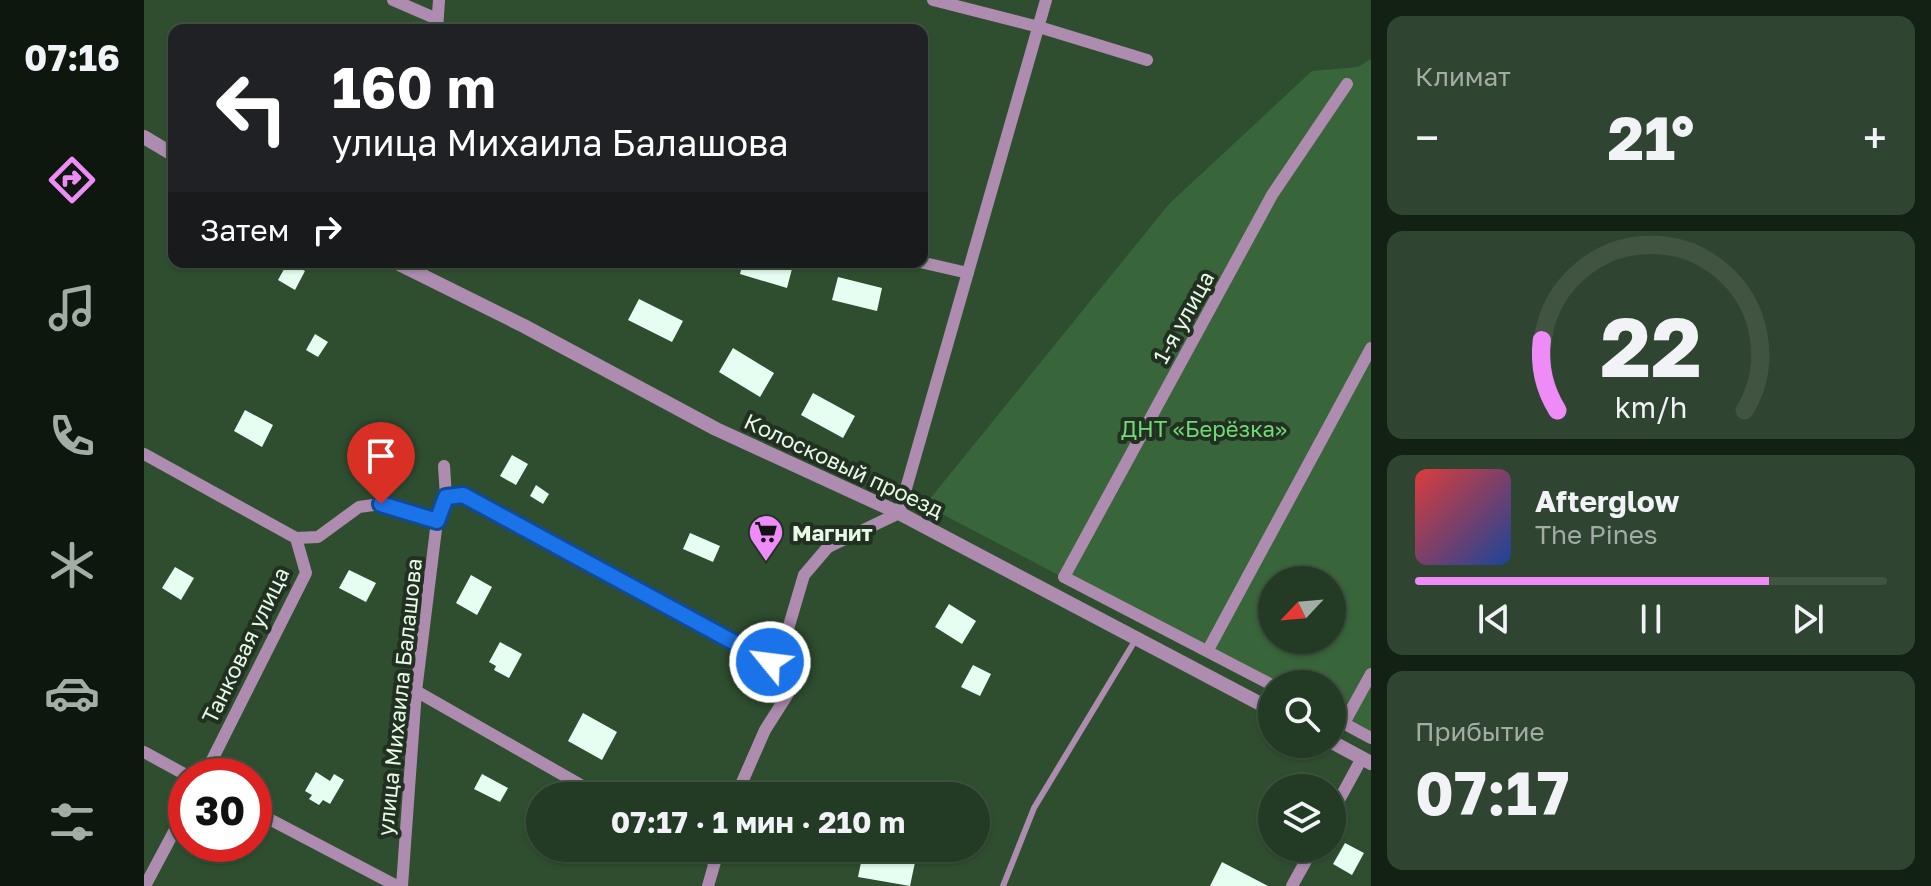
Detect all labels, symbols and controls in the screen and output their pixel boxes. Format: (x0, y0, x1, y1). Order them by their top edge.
text: 07:16 (24, 36, 120, 79)
text: 160 m (332, 53, 496, 120)
icon: left (200, 56, 304, 160)
text: Климат (1415, 61, 1511, 92)
text: 21° (1608, 101, 1694, 173)
text: − (1415, 111, 1439, 164)
text: + (1863, 111, 1887, 164)
text: улица Михаила Балашова (332, 121, 789, 164)
icon: directions (44, 152, 100, 208)
icon: right (305, 208, 349, 252)
text: Затем (200, 212, 289, 248)
street label: 1-я улица (1147, 266, 1219, 368)
icon: music (44, 280, 100, 336)
text: 22 (1600, 295, 1702, 395)
text: km/h (1615, 391, 1687, 425)
street label: Колосковый проезд (740, 407, 948, 523)
icon: phone (44, 408, 100, 464)
park label: ДНТ «Берёзка» (1121, 415, 1287, 442)
pin (347, 422, 415, 504)
icon: arrive (359, 434, 403, 478)
text: Afterglow (1535, 483, 1679, 519)
supermarket icon: Магнит (747, 513, 785, 563)
place label: Магнит (792, 519, 873, 546)
text: The Pines (1535, 519, 1658, 550)
icon: climate (44, 537, 100, 593)
street label: улица Михаила Балашова (371, 557, 427, 837)
street label: Танковая улица (196, 563, 294, 727)
north arrow (1258, 566, 1346, 654)
map controls (1258, 566, 1346, 862)
icon: previous (1472, 597, 1516, 641)
icon: pause (1629, 597, 1673, 641)
icon: next (1786, 597, 1830, 641)
position arrow (728, 620, 812, 704)
icon: car (44, 665, 100, 721)
button: search (1258, 670, 1346, 758)
text: Прибытие (1415, 716, 1544, 747)
text: 07:17 (1415, 756, 1570, 828)
speed limit sign: 30 (168, 758, 272, 862)
button: layers (1258, 774, 1346, 862)
icon: filters (44, 794, 100, 850)
text: 07:17 · 1 мин · 210 m (611, 804, 905, 840)

